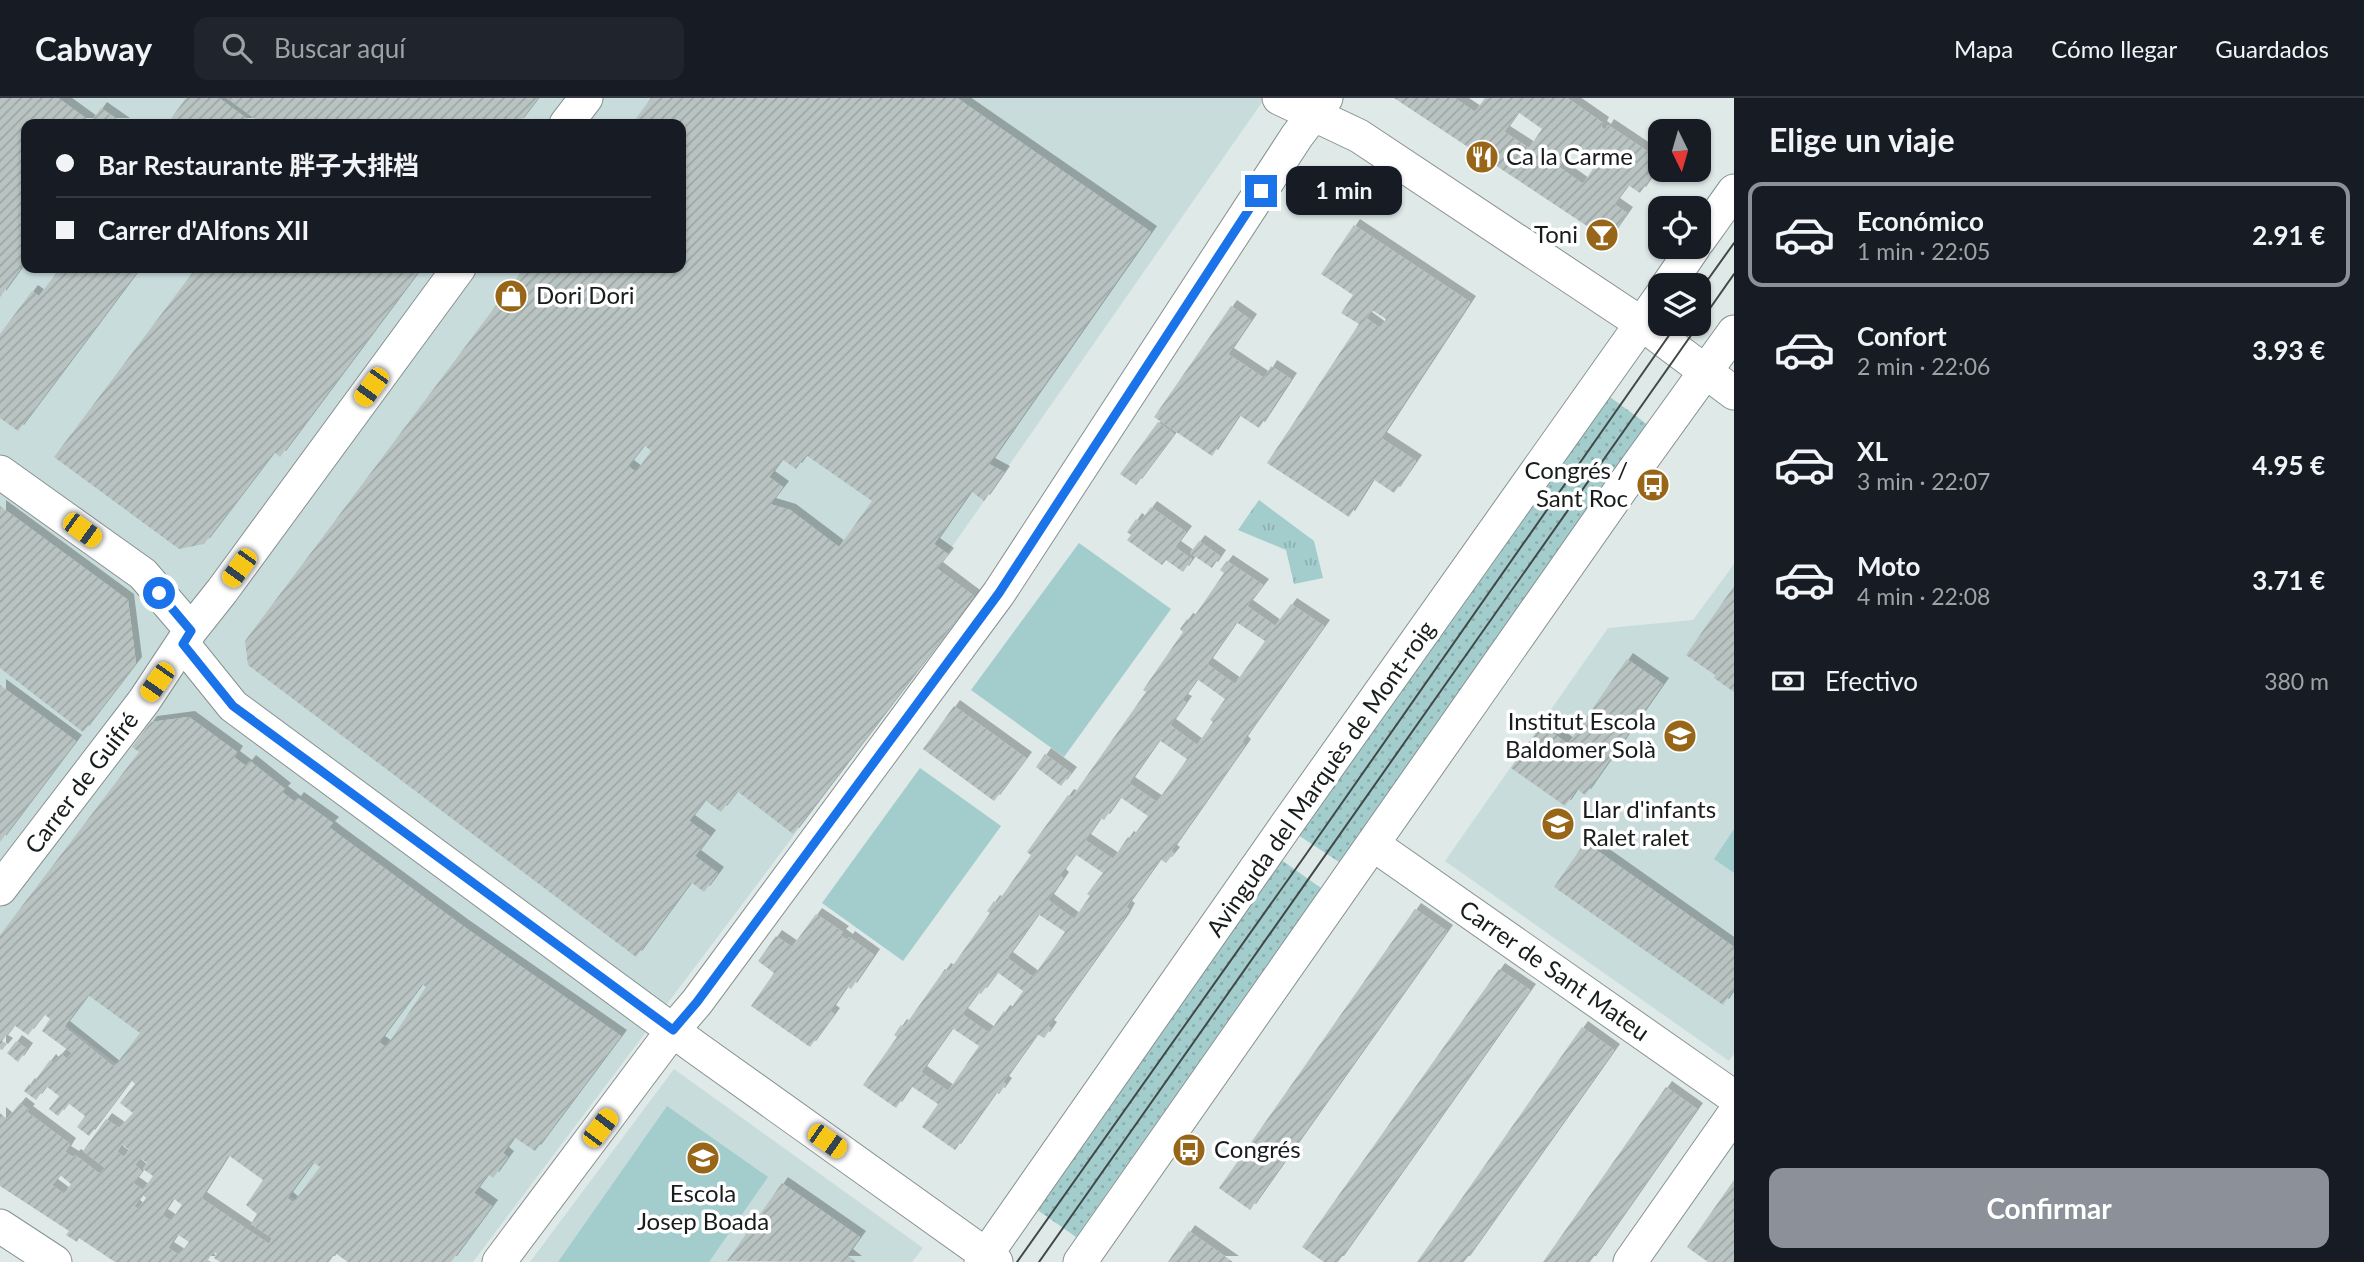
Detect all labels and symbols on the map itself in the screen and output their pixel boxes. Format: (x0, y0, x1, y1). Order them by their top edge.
north arrow (1648, 119, 1712, 182)
restaurant icon: Ca la Carme (1463, 138, 1501, 176)
place label: Ca la Carme (1506, 141, 1633, 170)
callout: 1 min (1286, 166, 1401, 216)
route end (1245, 175, 1277, 207)
bar icon: Toni (1583, 216, 1621, 254)
place label: Toni (1534, 219, 1578, 248)
shop icon: Dori Dori (492, 277, 530, 315)
place label: Dori Dori (536, 280, 635, 309)
car (351, 364, 392, 410)
place label: Congrés / Sant Roc (1524, 455, 1628, 512)
bus stop icon: Congrés / Sant Roc (1634, 466, 1672, 504)
car (59, 509, 106, 551)
car (219, 545, 260, 591)
route start (143, 577, 175, 609)
street label: Avinguda del Marquès de Mont-roig (1199, 615, 1440, 942)
car (137, 659, 178, 705)
street label: Carrer de Guifré (18, 705, 144, 859)
place label: Institut Escola Baldomer Solà (1505, 706, 1656, 763)
school or university icon: Institut Escola Baldomer Solà (1661, 717, 1699, 755)
place label: Llar d'infants Ralet ralet (1582, 794, 1716, 851)
school or university icon: Llar d'infants Ralet ralet (1539, 805, 1577, 843)
street label: Carrer de Sant Mateu (1454, 893, 1655, 1046)
car (579, 1105, 622, 1151)
car (804, 1120, 851, 1162)
bus stop icon: Congrés (1170, 1131, 1208, 1169)
place label: Congrés (1214, 1134, 1301, 1163)
school or university icon: Escola Josep Boada (684, 1139, 722, 1177)
place label: Escola Josep Boada (637, 1178, 769, 1235)

